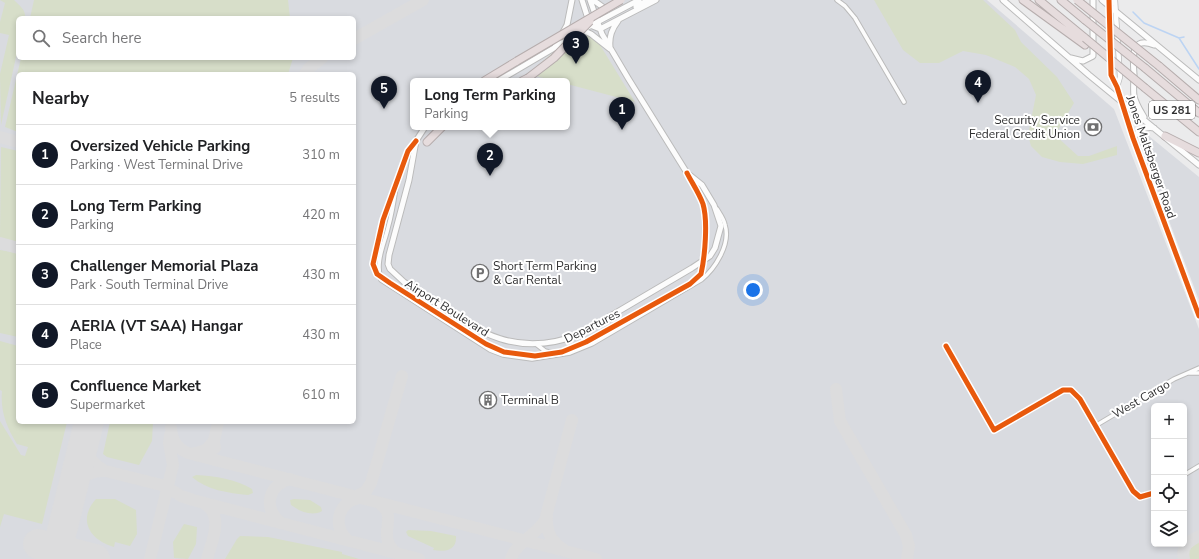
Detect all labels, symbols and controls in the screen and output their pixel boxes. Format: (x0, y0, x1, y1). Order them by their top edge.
search box (16, 16, 356, 60)
icon: search (30, 27, 52, 49)
text: Search here (62, 28, 142, 48)
pin: 3 (563, 31, 589, 64)
pin: 4 (965, 70, 991, 103)
pin: 5 (371, 76, 397, 109)
popup (410, 78, 570, 130)
text: Long Term Parking (424, 85, 556, 105)
text: Nearby (32, 87, 89, 110)
text: 5 results (289, 89, 340, 107)
street label: Jones Maltsberger Road (1122, 92, 1180, 221)
pin: 1 (609, 97, 635, 130)
road number: US 281 (1149, 101, 1195, 119)
text: Parking (424, 105, 468, 123)
place label: Security Service Federal Credit Union (969, 112, 1080, 142)
bank icon: Security Service Federal Credit Union (1083, 117, 1103, 137)
text: Oversized Vehicle Parking (70, 136, 250, 156)
pin: 2 (477, 143, 503, 176)
text: 1 (41, 146, 49, 164)
text: 310 m (302, 146, 340, 164)
text: Parking · West Terminal Drive (70, 156, 243, 174)
text: Long Term Parking (70, 196, 201, 216)
text: 2 (41, 206, 49, 224)
text: 420 m (302, 206, 340, 224)
text: Parking (70, 216, 114, 234)
text: Challenger Memorial Plaza (70, 256, 258, 276)
place label: Short Term Parking & Car Rental (493, 258, 597, 288)
parking icon: Short Term Parking & Car Rental (470, 263, 490, 283)
text: 3 (41, 266, 49, 284)
text: 430 m (302, 266, 340, 284)
text: Park · South Terminal Drive (70, 276, 228, 294)
street label: Airport Boulevard (402, 276, 492, 340)
your location (743, 280, 763, 300)
street label: Departures (561, 305, 623, 347)
text: AERIA (VT SAA) Hangar (70, 316, 243, 336)
text: 4 (41, 326, 49, 344)
text: 430 m (302, 326, 340, 344)
text: Place (70, 336, 102, 354)
text: Confluence Market (70, 376, 201, 396)
street label: West Cargo (1109, 376, 1173, 422)
text: 5 (41, 386, 49, 404)
text: 610 m (302, 386, 340, 404)
building icon: Terminal B (478, 390, 498, 410)
place label: Terminal B (501, 392, 559, 408)
text: Supermarket (70, 396, 145, 414)
map controls (1151, 403, 1187, 547)
button: + (1151, 403, 1187, 439)
button: − (1151, 439, 1187, 475)
button: locate (1151, 475, 1187, 511)
button: layers (1151, 511, 1187, 547)

